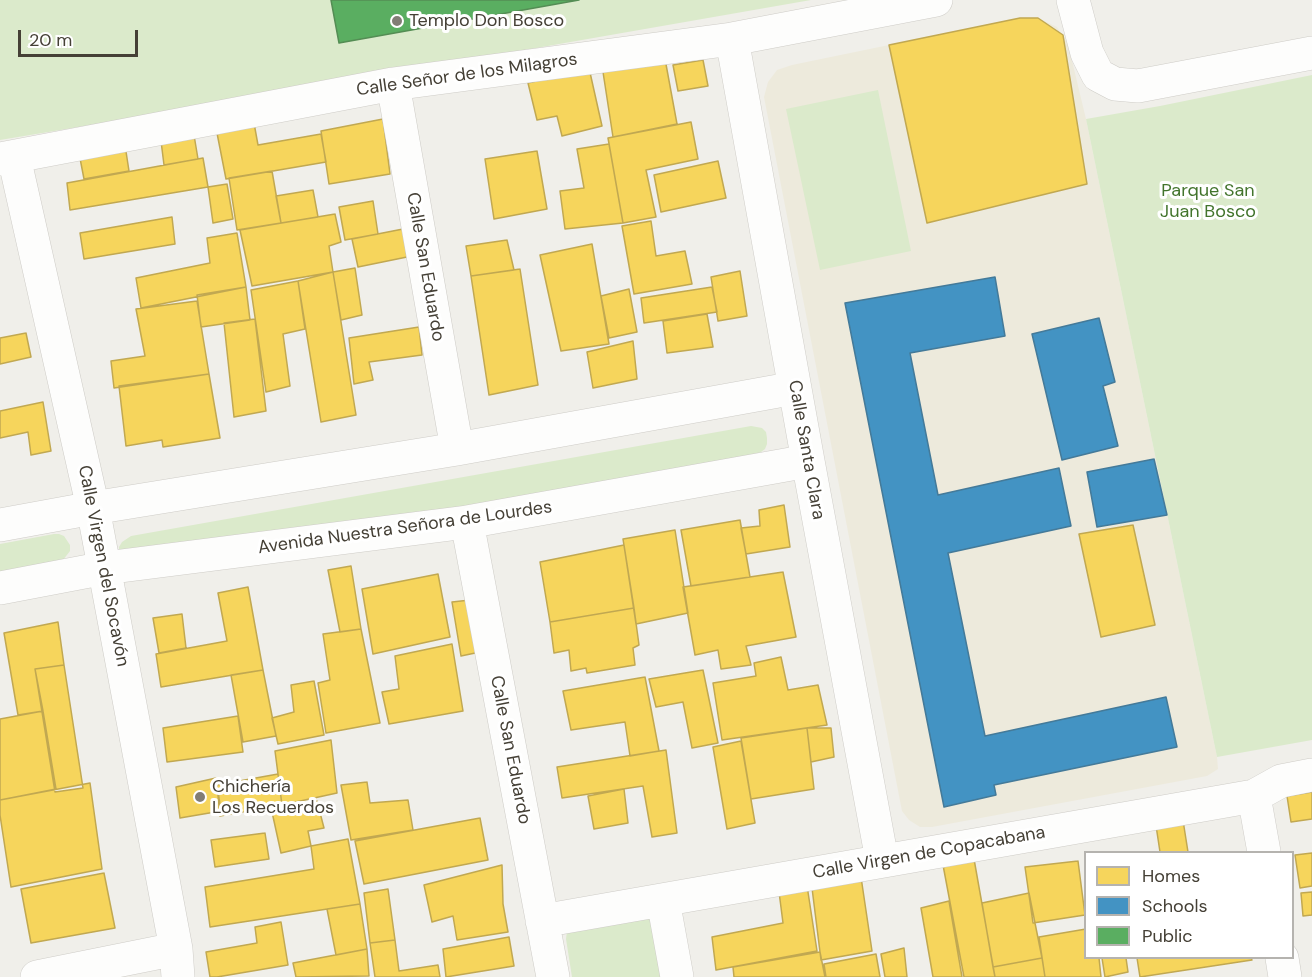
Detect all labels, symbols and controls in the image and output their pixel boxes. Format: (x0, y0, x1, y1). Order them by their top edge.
place label: Templo Don Bosco (409, 10, 564, 32)
marker: Templo Don Bosco (390, 14, 404, 28)
scale bar (21, 18, 141, 56)
text: 20 m (29, 28, 72, 52)
street label: Calle Señor de los Milagros (355, 49, 579, 101)
park label: Parque San Juan Bosco (1160, 180, 1256, 222)
street label: Calle San Eduardo (401, 191, 449, 343)
street label: Calle Santa Clara (783, 379, 829, 521)
street label: Calle Virgen del Socavón (73, 463, 133, 669)
street label: Avenida Nuestra Señora de Lourdes (256, 497, 554, 559)
street label: Calle San Eduardo (485, 674, 535, 826)
place label: Chichería Los Recuerdos (212, 776, 334, 818)
marker: Chichería Los Recuerdos (193, 790, 207, 804)
street label: Calle Virgen de Copacabana (811, 822, 1047, 884)
legend (1084, 851, 1294, 959)
text: Homes (1142, 864, 1200, 888)
text: Schools (1142, 894, 1207, 918)
text: Public (1142, 924, 1193, 948)

